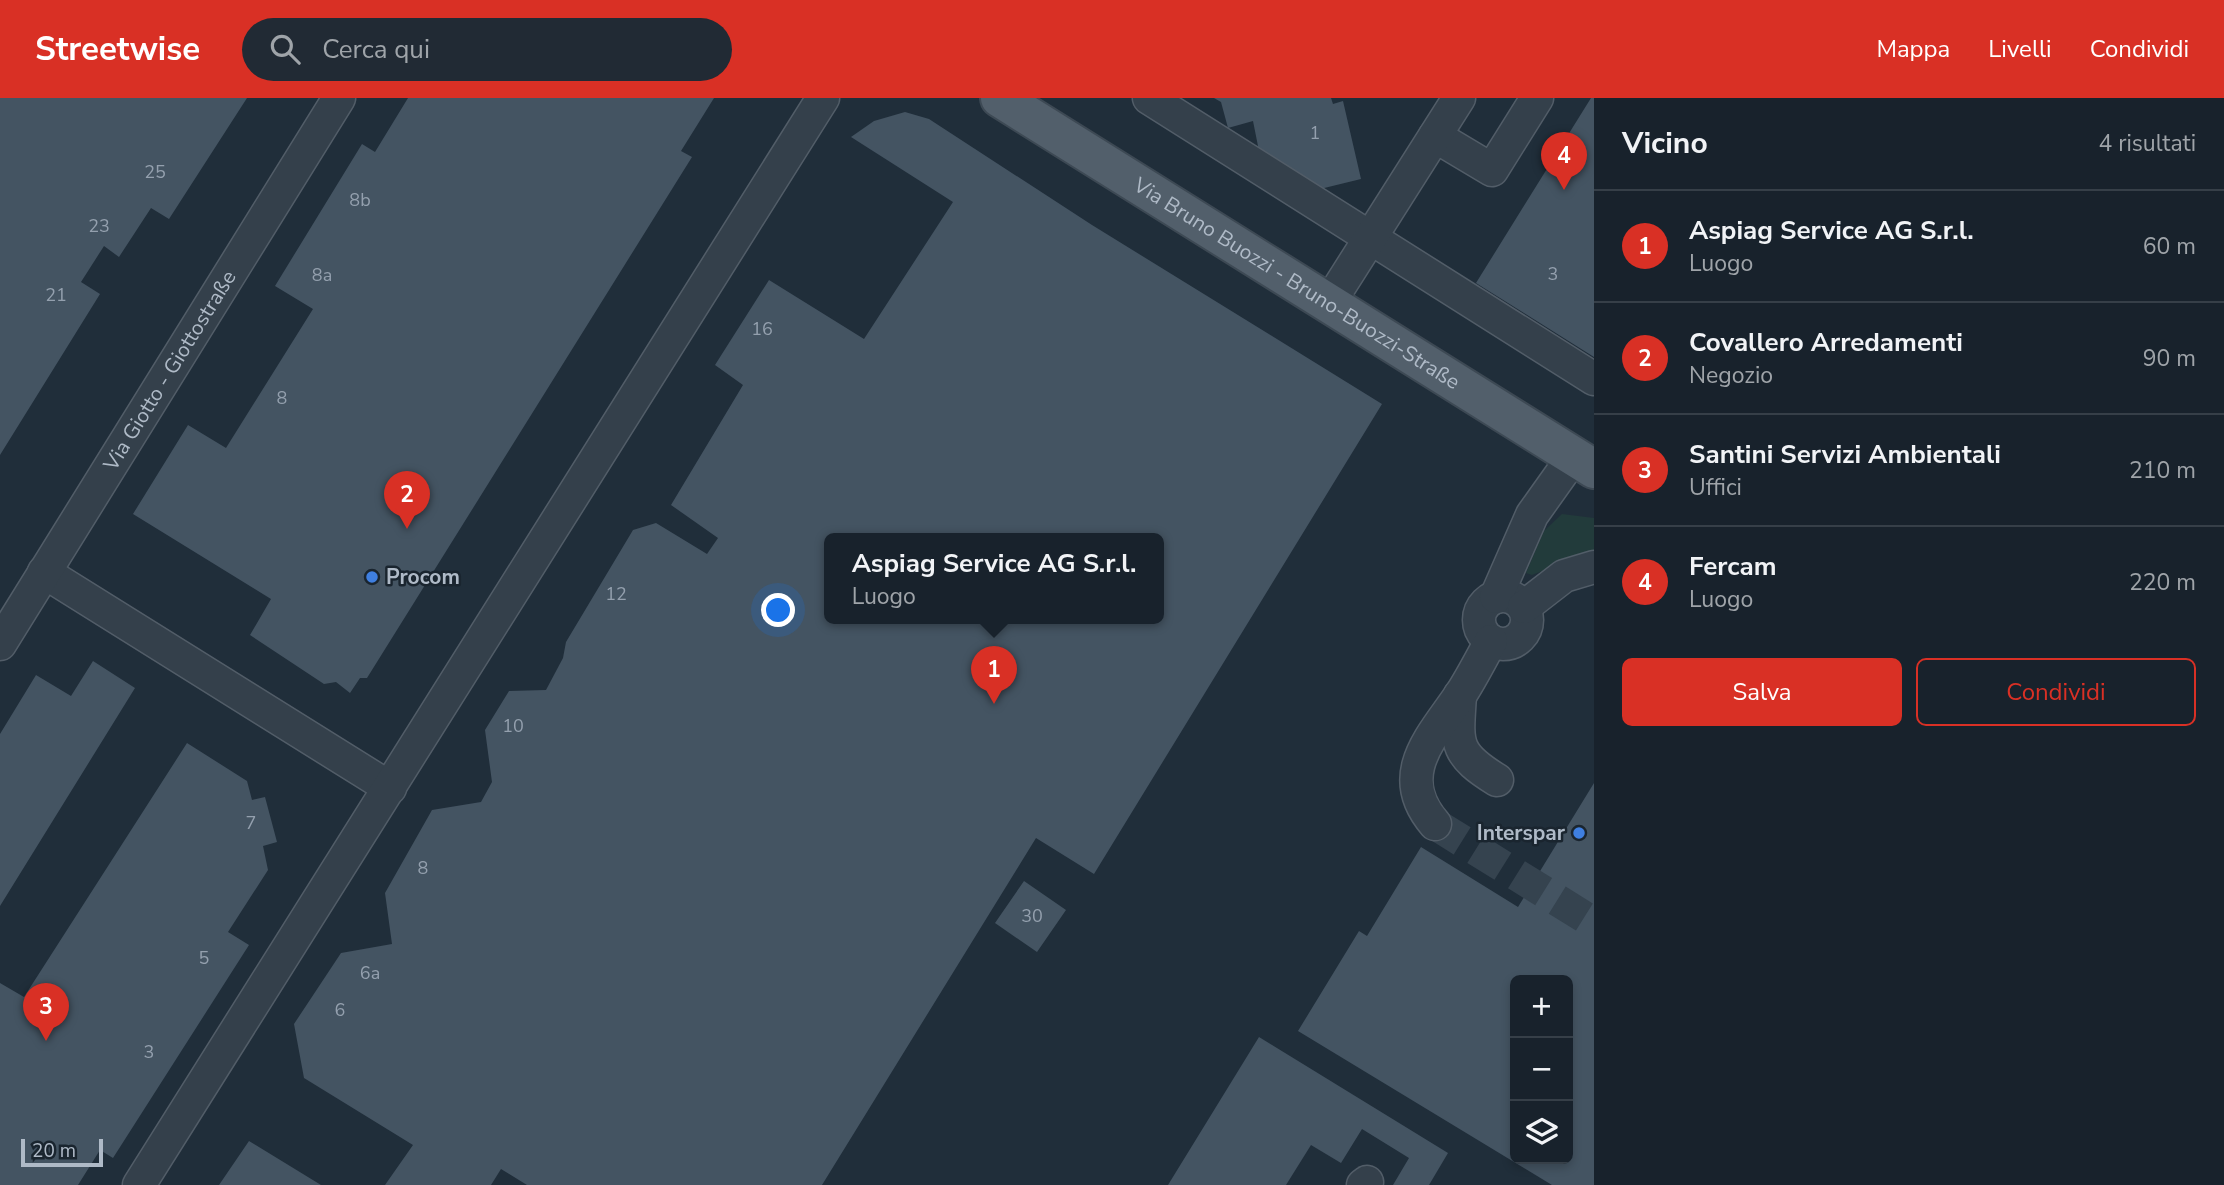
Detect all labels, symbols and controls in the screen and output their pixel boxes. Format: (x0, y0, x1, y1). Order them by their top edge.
search box (242, 18, 732, 81)
text: Streetwise (35, 27, 200, 72)
icon: search (266, 30, 304, 68)
text: Cerca qui (322, 32, 430, 67)
text: Mappa (1876, 33, 1950, 65)
text: Livelli (1988, 33, 2052, 65)
text: Condividi (2090, 33, 2189, 65)
house number: 1 (1310, 121, 1320, 145)
text: Vicino (1622, 123, 1708, 164)
text: 4 risultati (2099, 128, 2196, 159)
pin: 4 (1541, 132, 1587, 190)
house number: 25 (144, 160, 166, 184)
street label: Via Bruno Buozzi - Bruno-Buozzi-Straße (1128, 170, 1465, 396)
house number: 8b (349, 188, 371, 212)
text: Aspiag Service AG S.r.l. (1689, 213, 1974, 248)
house number: 23 (88, 214, 110, 238)
text: 1 (1638, 231, 1652, 262)
text: 60 m (2143, 231, 2196, 262)
text: Luogo (1689, 248, 1753, 279)
house number: 3 (1548, 262, 1558, 286)
house number: 8a (312, 263, 332, 287)
street label: Via Giotto - Giottostraße (96, 265, 243, 477)
house number: 21 (45, 283, 67, 307)
house number: 16 (751, 317, 773, 341)
text: Covallero Arredamenti (1689, 325, 1963, 360)
text: 2 (1638, 343, 1652, 374)
text: 90 m (2143, 343, 2196, 374)
text: Negozio (1689, 360, 1773, 391)
house number: 8 (277, 386, 287, 410)
text: Santini Servizi Ambientali (1689, 437, 2001, 472)
text: 3 (1638, 455, 1652, 486)
text: 210 m (2129, 455, 2196, 486)
pin: 2 (384, 471, 430, 529)
text: Uffici (1689, 472, 1742, 503)
popup (824, 533, 1164, 624)
text: Aspiag Service AG S.r.l. (852, 546, 1136, 581)
text: Fercam (1689, 549, 1776, 584)
place label: Procom (386, 563, 460, 591)
text: 4 (1638, 567, 1652, 598)
text: 220 m (2129, 567, 2196, 598)
marker: Procom (364, 569, 380, 585)
text: Luogo (852, 581, 916, 612)
house number: 12 (605, 582, 627, 606)
text: Luogo (1689, 584, 1753, 615)
your location (761, 593, 795, 627)
pin: 1 (971, 646, 1017, 704)
button: Salva (1622, 658, 1902, 726)
button: Condividi (1916, 658, 2196, 726)
house number: 10 (502, 714, 524, 738)
house number: 7 (246, 811, 256, 835)
place label: Interspar (1477, 819, 1566, 847)
marker: Interspar (1571, 825, 1587, 841)
house number: 8 (418, 856, 428, 880)
house number: 30 (1021, 904, 1043, 928)
house number: 5 (199, 946, 209, 970)
house number: 6a (360, 961, 380, 985)
map controls (1510, 975, 1573, 1164)
button: + (1510, 975, 1573, 1038)
pin: 3 (23, 983, 69, 1041)
house number: 6 (335, 998, 345, 1022)
button: − (1510, 1038, 1573, 1101)
house number: 3 (144, 1040, 154, 1064)
button: layers (1510, 1101, 1573, 1164)
scale bar (21, 1136, 103, 1168)
text: 20 m (32, 1138, 76, 1164)

